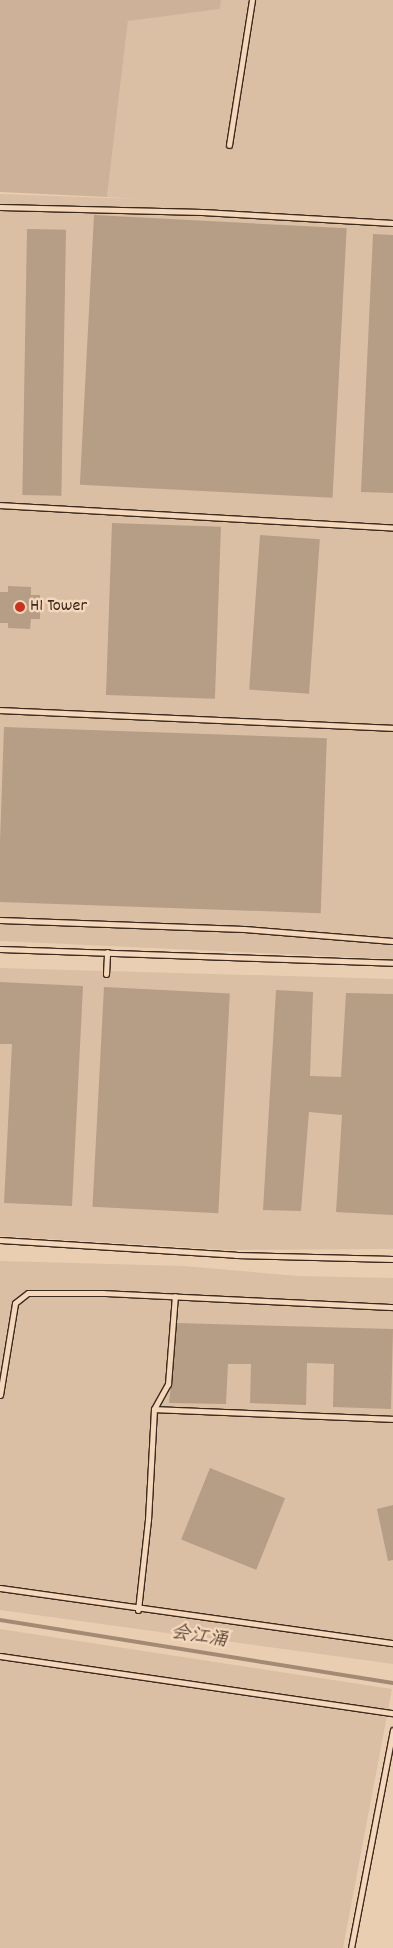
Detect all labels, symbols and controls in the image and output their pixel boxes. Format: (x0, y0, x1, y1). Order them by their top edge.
place label: H1 Tower (30, 596, 87, 618)
marker: H1 Tower (14, 601, 26, 613)
water label: 会江涌 (169, 1622, 229, 1654)

